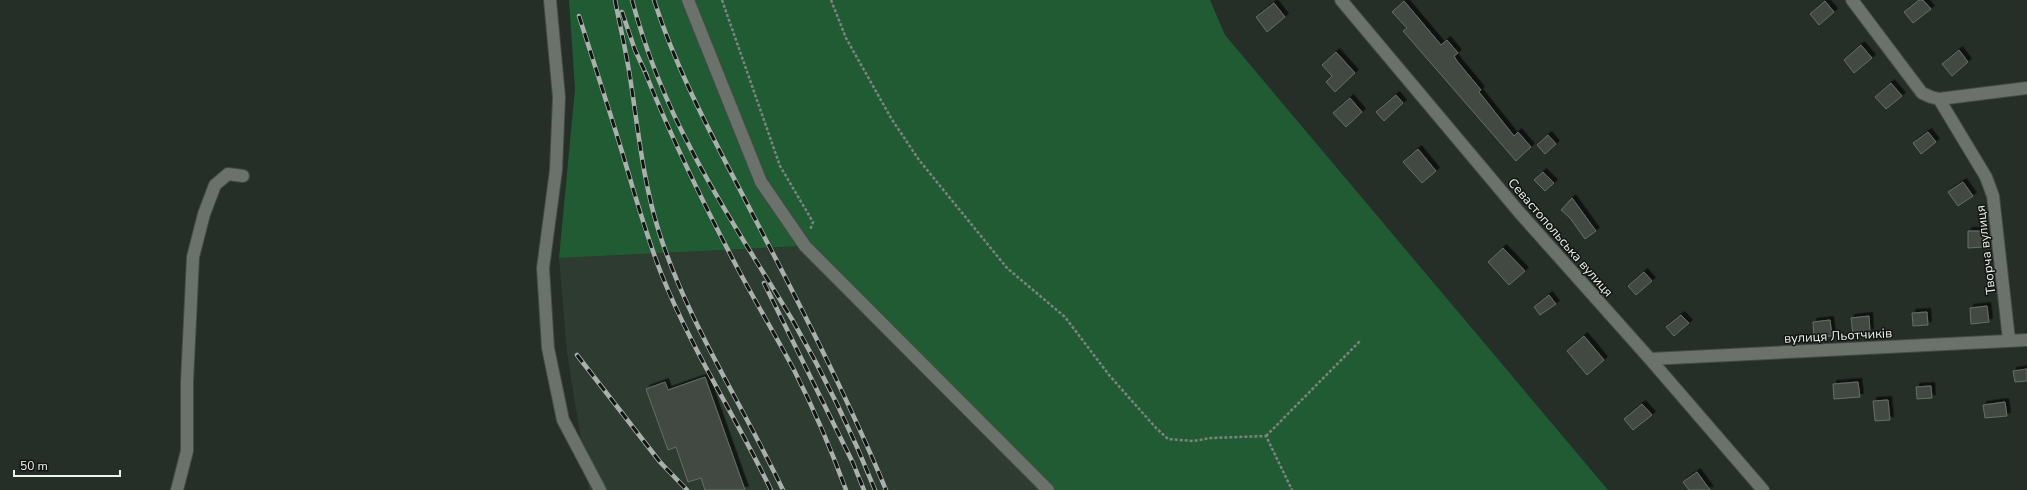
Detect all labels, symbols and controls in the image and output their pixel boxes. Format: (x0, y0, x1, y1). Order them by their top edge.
street label: Севастопольська вулиця (1504, 174, 1617, 301)
street label: Творча вулиця (1972, 204, 2000, 296)
street label: вулиця Льотчиків (1783, 324, 1893, 348)
scale bar (14, 452, 120, 478)
text: 50 m (20, 458, 48, 474)

